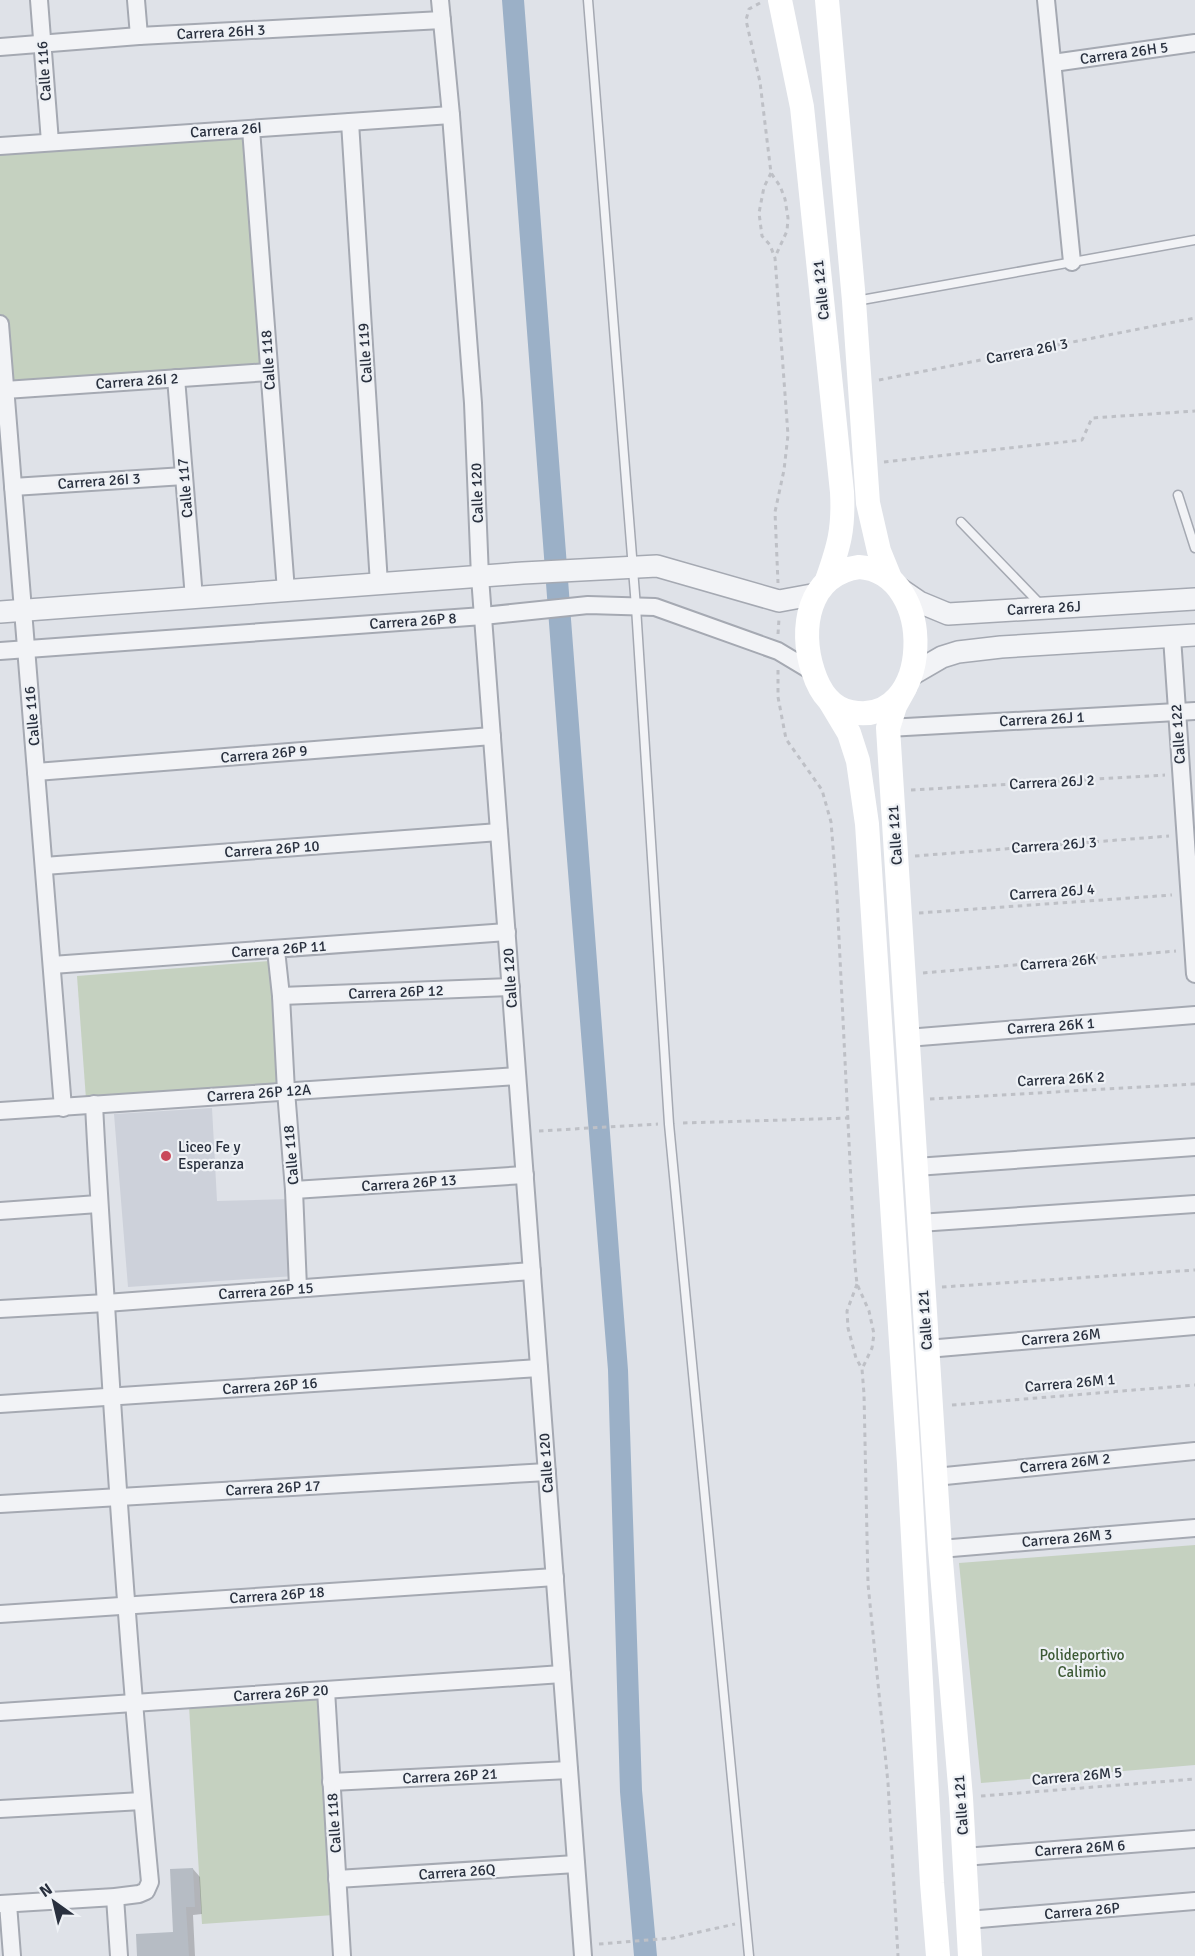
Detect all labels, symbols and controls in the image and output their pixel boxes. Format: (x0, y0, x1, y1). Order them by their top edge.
street label: Carrera 26H 3 (176, 21, 266, 43)
street label: Carrera 26H 5 (1079, 38, 1169, 68)
street label: Calle 116 (33, 40, 55, 102)
street label: Carrera 26I (190, 119, 262, 141)
street label: Calle 121 (809, 259, 833, 321)
street label: Calle 119 (354, 322, 376, 384)
street label: Calle 118 (257, 329, 279, 391)
street label: Carrera 26I 3 (984, 334, 1070, 368)
street label: Carrera 26I 2 (95, 369, 179, 393)
street label: Calle 117 (173, 457, 197, 519)
street label: Calle 120 (467, 463, 487, 523)
street label: Carrera 26I 3 (57, 469, 141, 493)
street label: Carrera 26J (1007, 597, 1081, 619)
street label: Carrera 26P 8 (369, 609, 457, 633)
street label: Calle 116 (20, 685, 44, 747)
street label: Calle 122 (1167, 703, 1189, 765)
street label: Carrera 26J 1 (999, 708, 1085, 730)
street label: Carrera 26P 9 (220, 741, 308, 767)
street label: Carrera 26J 2 (1009, 771, 1095, 793)
street label: Calle 121 (884, 804, 906, 866)
street label: Carrera 26J 3 (1011, 833, 1097, 857)
street label: Carrera 26P 10 (224, 837, 320, 861)
street label: Carrera 26J 4 (1009, 880, 1095, 904)
street label: Carrera 26P 11 (231, 937, 327, 961)
street label: Calle 120 (499, 947, 521, 1009)
street label: Carrera 26K (1019, 950, 1097, 974)
street label: Carrera 26P 12 (348, 981, 444, 1003)
street label: Carrera 26K 1 (1007, 1014, 1095, 1038)
street label: Carrera 26K 2 (1017, 1068, 1105, 1090)
street label: Carrera 26P 12A (206, 1080, 312, 1106)
street label: Calle 118 (279, 1124, 303, 1186)
place label: Liceo Fe y Esperanza (178, 1138, 244, 1173)
marker: Liceo Fe y Esperanza (159, 1149, 173, 1163)
street label: Carrera 26P 13 (361, 1171, 457, 1195)
street label: Carrera 26P 15 (218, 1279, 314, 1303)
street label: Calle 121 (914, 1289, 936, 1351)
street label: Carrera 26M (1021, 1325, 1101, 1349)
street label: Carrera 26M 1 (1024, 1370, 1116, 1396)
street label: Carrera 26P 16 (222, 1374, 318, 1398)
street label: Calle 120 (535, 1432, 557, 1494)
street label: Carrera 26M 2 (1019, 1449, 1111, 1477)
street label: Carrera 26P 17 (225, 1477, 321, 1499)
street label: Carrera 26M 3 (1021, 1525, 1113, 1551)
street label: Carrera 26P 18 (229, 1583, 325, 1607)
park label: Polideportivo Calimio (1039, 1646, 1125, 1681)
street label: Carrera 26P 20 (233, 1681, 329, 1705)
street label: Carrera 26M 5 (1031, 1763, 1123, 1789)
street label: Carrera 26P 21 (402, 1765, 498, 1787)
street label: Calle 121 (950, 1774, 972, 1836)
street label: Calle 118 (323, 1792, 345, 1854)
street label: Carrera 26M 6 (1034, 1836, 1126, 1860)
street label: Carrera 26Q (418, 1860, 496, 1884)
north arrow (24, 1872, 84, 1932)
text: N (36, 1879, 56, 1902)
street label: Carrera 26P (1043, 1899, 1121, 1923)

